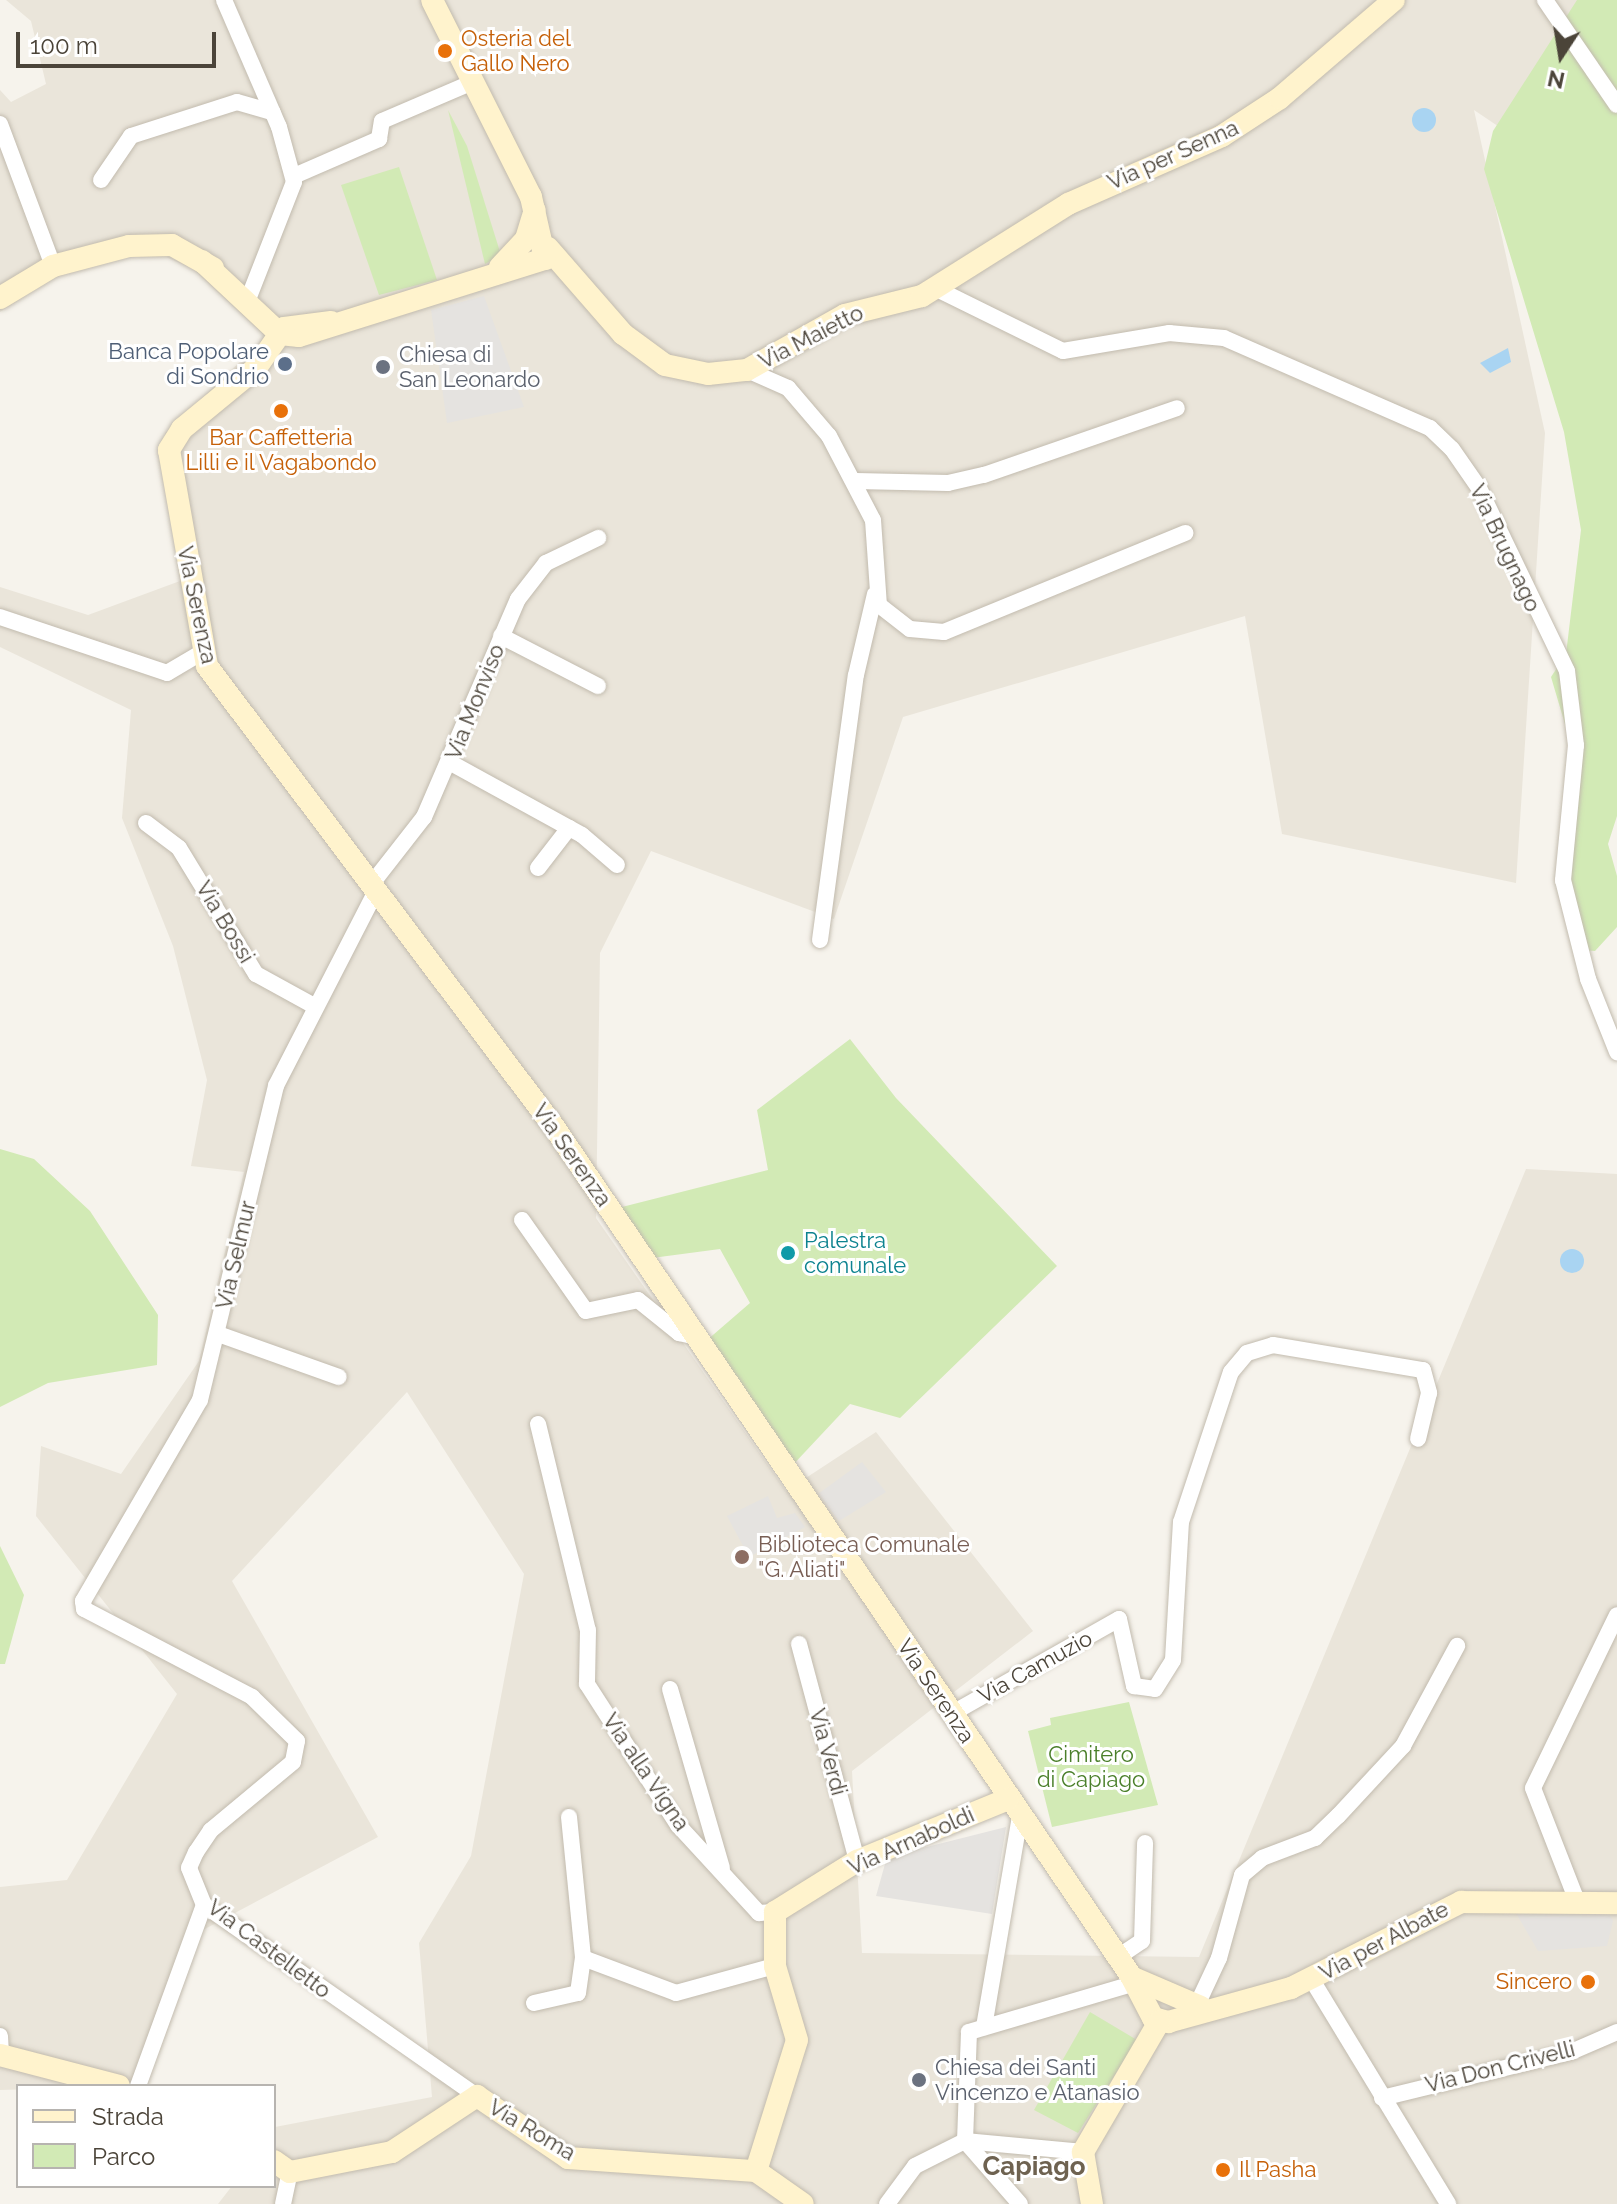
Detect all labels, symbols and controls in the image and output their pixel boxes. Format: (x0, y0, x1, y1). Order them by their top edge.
scale bar (20, 16, 220, 66)
north arrow (1521, 16, 1601, 96)
place label: Osteria del Gallo Nero (461, 25, 571, 76)
text: 100 m (30, 31, 98, 60)
marker: Osteria del Gallo Nero (436, 42, 454, 60)
text: N (1545, 65, 1567, 94)
street label: Via per Senna (1103, 114, 1243, 196)
street label: Via Maietto (754, 299, 868, 375)
place label: Banca Popolare di Sondrio (108, 338, 269, 390)
place label: Chiesa di San Leonardo (399, 341, 540, 392)
marker: Banca Popolare di Sondrio (276, 355, 294, 373)
marker: Chiesa di San Leonardo (374, 358, 392, 376)
marker: Bar Caffetteria Lilli e il Vagabondo (272, 402, 290, 420)
place label: Bar Caffetteria Lilli e il Vagabondo (185, 424, 377, 476)
street label: Via Brugnago (1464, 480, 1546, 616)
street label: Via Serenza (172, 544, 222, 666)
street label: Via Monviso (440, 640, 510, 764)
street label: Via Bossi (190, 876, 260, 968)
street label: Via Serenza (527, 1098, 617, 1212)
street label: Via Selmur (211, 1198, 261, 1312)
place label: Palestra comunale (804, 1227, 906, 1278)
marker: Palestra comunale (779, 1244, 797, 1262)
place label: Biblioteca Comunale "G. Aliati" (758, 1531, 970, 1582)
marker: Biblioteca Comunale "G. Aliati" (733, 1548, 751, 1566)
street label: Via Camuzio (973, 1625, 1097, 1709)
street label: Via Serenza (892, 1634, 980, 1748)
street label: Via Verdi (804, 1705, 852, 1799)
street label: Via alla Vigna (597, 1708, 695, 1836)
park label: Cimitero di Capiago (1037, 1741, 1145, 1792)
street label: Via Arnaboldi (844, 1801, 978, 1881)
street label: Via Castelletto (202, 1894, 336, 2004)
street label: Via per Albate (1314, 1896, 1454, 1986)
place label: Sincero (1496, 1969, 1572, 1995)
marker: Sincero (1579, 1973, 1597, 1991)
street label: Via Don Crivelli (1422, 2036, 1578, 2098)
place label: Chiesa dei Santi Vincenzo e Atanasio (935, 2054, 1140, 2106)
marker: Chiesa dei Santi Vincenzo e Atanasio (910, 2071, 928, 2089)
legend (16, 2084, 276, 2188)
street label: Via Roma (484, 2094, 580, 2166)
text: Strada (92, 2102, 164, 2131)
text: Parco (92, 2142, 155, 2171)
district label: Capiago (982, 2151, 1086, 2183)
place label: Il Pasha (1239, 2157, 1317, 2183)
marker: Il Pasha (1214, 2161, 1232, 2179)

